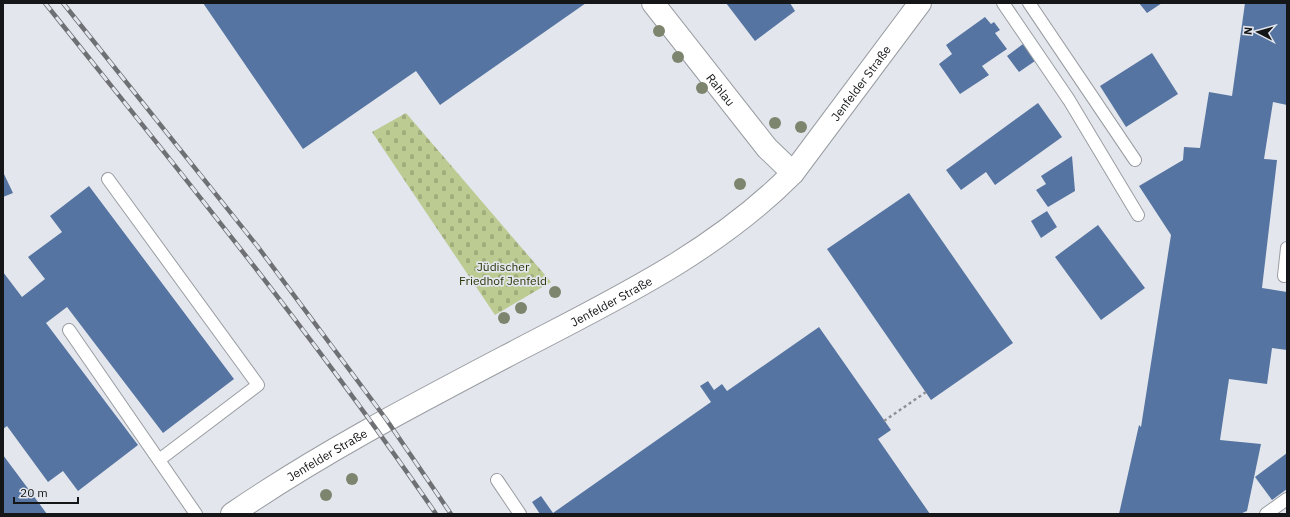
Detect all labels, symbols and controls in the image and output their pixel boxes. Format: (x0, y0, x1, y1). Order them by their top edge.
north arrow (1238, 12, 1278, 52)
text: N (1241, 26, 1255, 36)
street label: Jenfelder Straße (827, 42, 894, 123)
street label: Rahlau (704, 70, 738, 109)
park label: Jüdischer Friedhof Jenfeld (459, 259, 547, 288)
street label: Jenfelder Straße (568, 273, 655, 329)
street label: Jenfelder Straße (284, 425, 370, 484)
scale bar (14, 479, 78, 505)
text: 20 m (20, 485, 48, 500)

